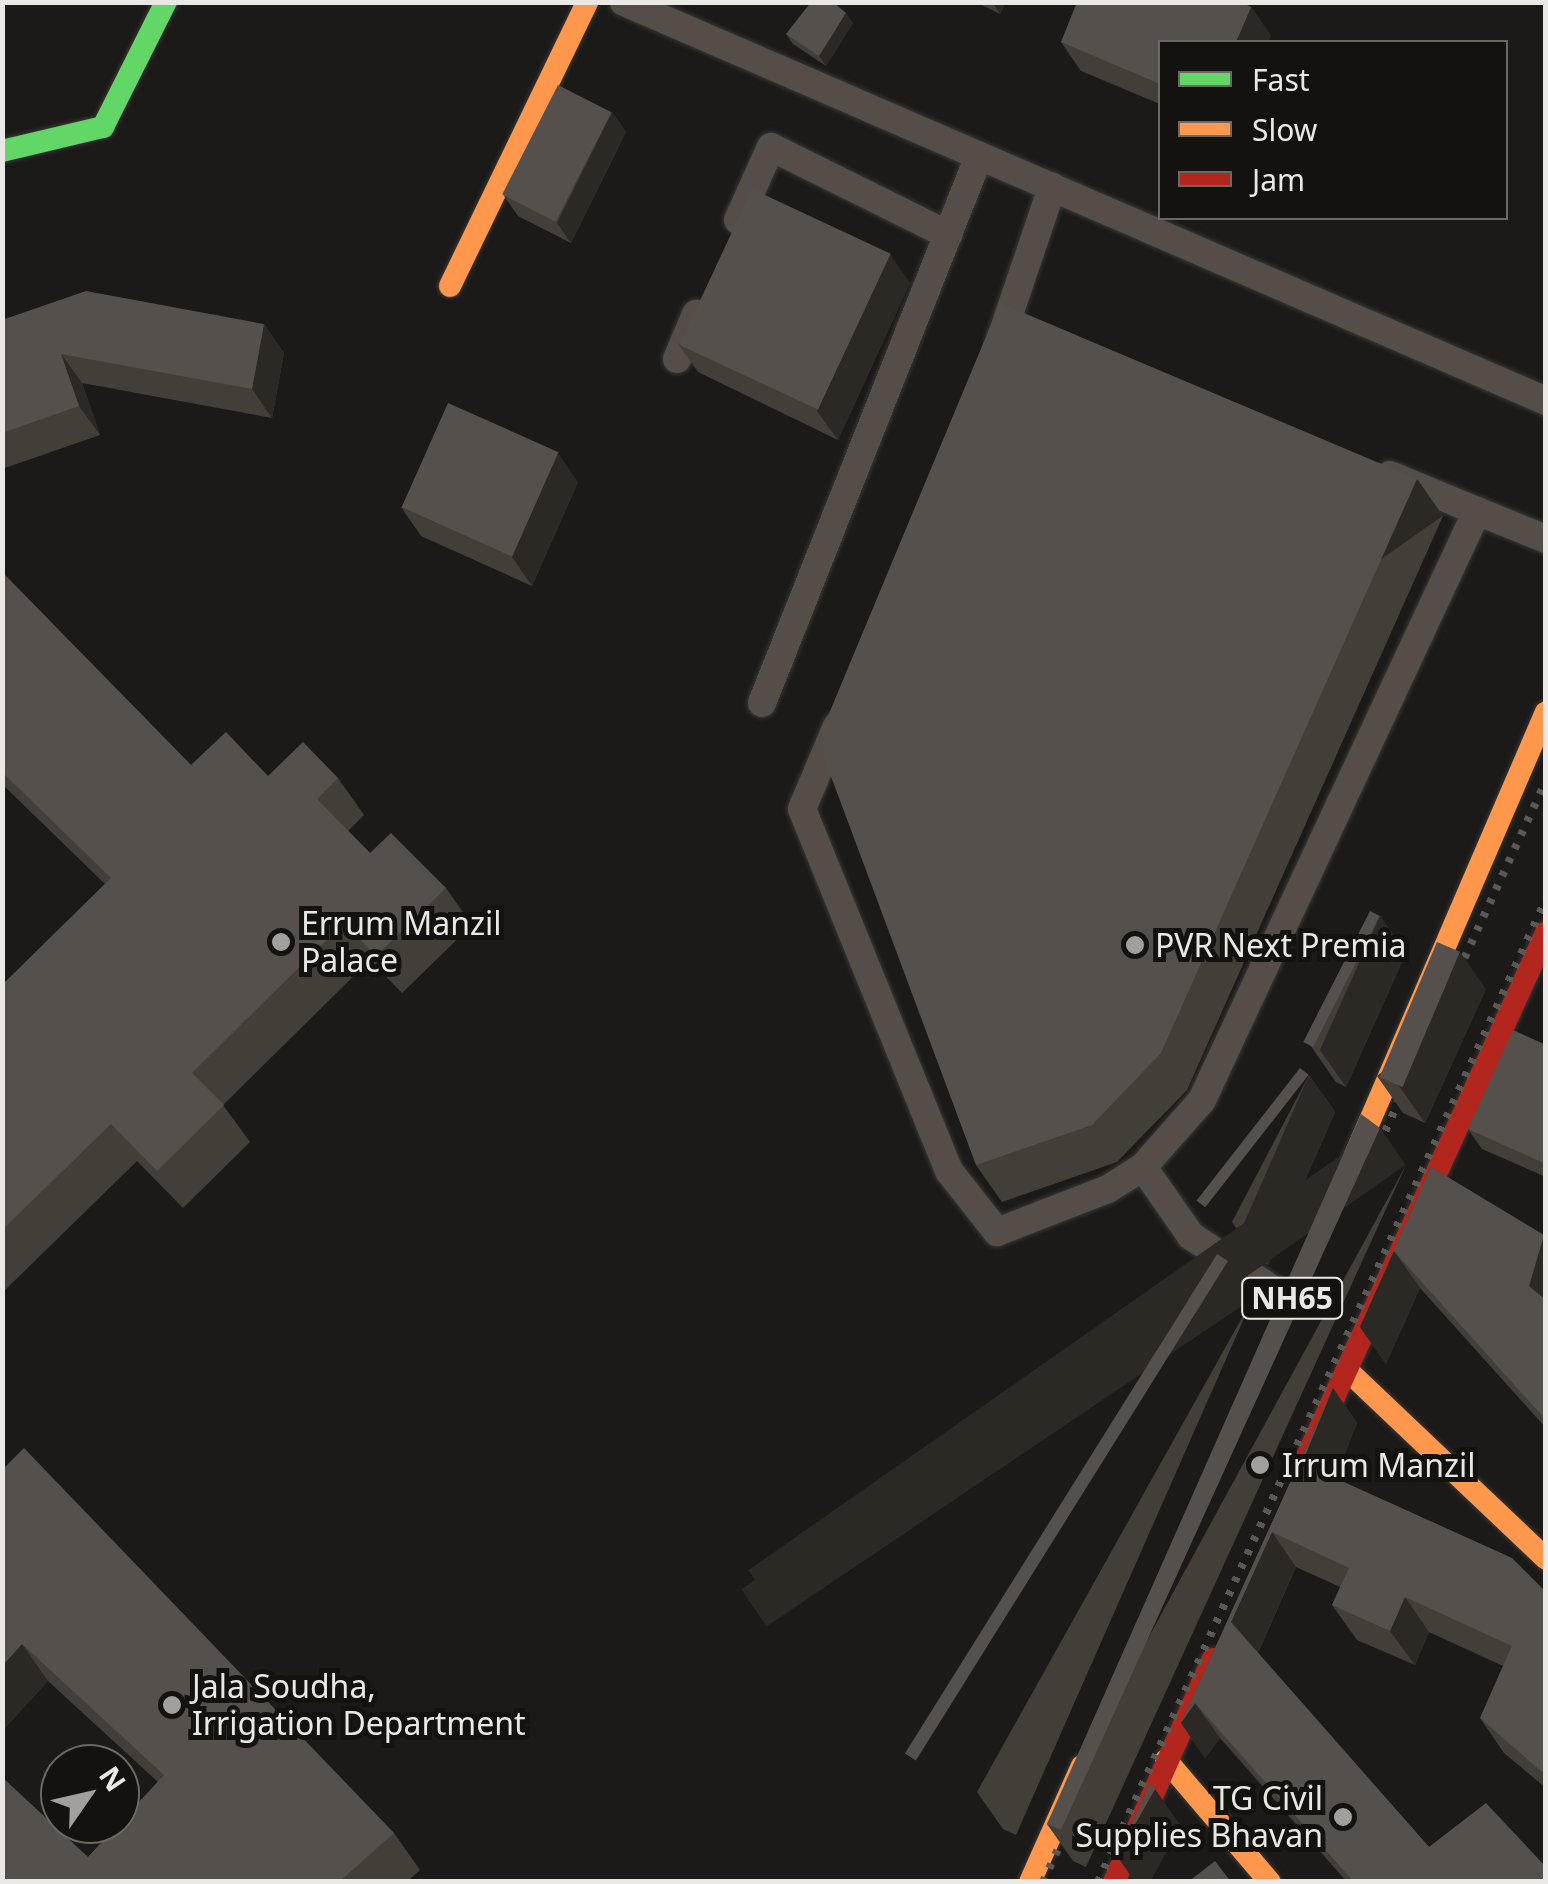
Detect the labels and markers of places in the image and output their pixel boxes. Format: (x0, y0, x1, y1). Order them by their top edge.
place label: Errum Manzil Palace (301, 905, 502, 980)
place label: PVR Next Premia (1155, 926, 1406, 964)
marker: Errum Manzil Palace (270, 931, 292, 953)
marker: PVR Next Premia (1124, 934, 1146, 956)
place label: Irrum Manzil (1282, 1446, 1476, 1484)
marker: Irrum Manzil (1247, 1452, 1273, 1478)
place label: Jala Soudha, Irrigation Department (192, 1668, 526, 1743)
marker: Jala Soudha, Irrigation Department (161, 1694, 183, 1716)
place label: TG Civil Supplies Bhavan (1076, 1780, 1323, 1855)
marker: TG Civil Supplies Bhavan (1332, 1806, 1354, 1828)

